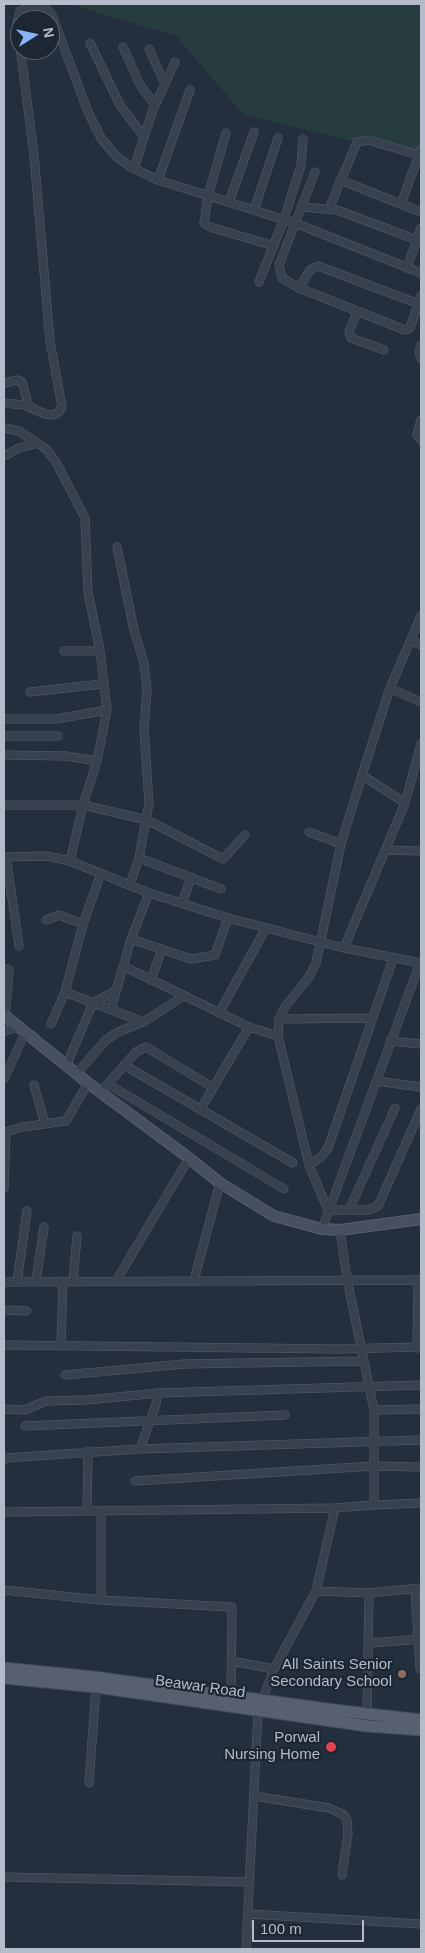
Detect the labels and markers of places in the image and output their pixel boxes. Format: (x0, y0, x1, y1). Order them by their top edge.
place label: All Saints Senior Secondary School (270, 1656, 392, 1691)
marker: All Saints Senior Secondary School (396, 1668, 408, 1680)
place label: Porwal Nursing Home (224, 1729, 320, 1764)
marker: Porwal Nursing Home (324, 1740, 338, 1754)

